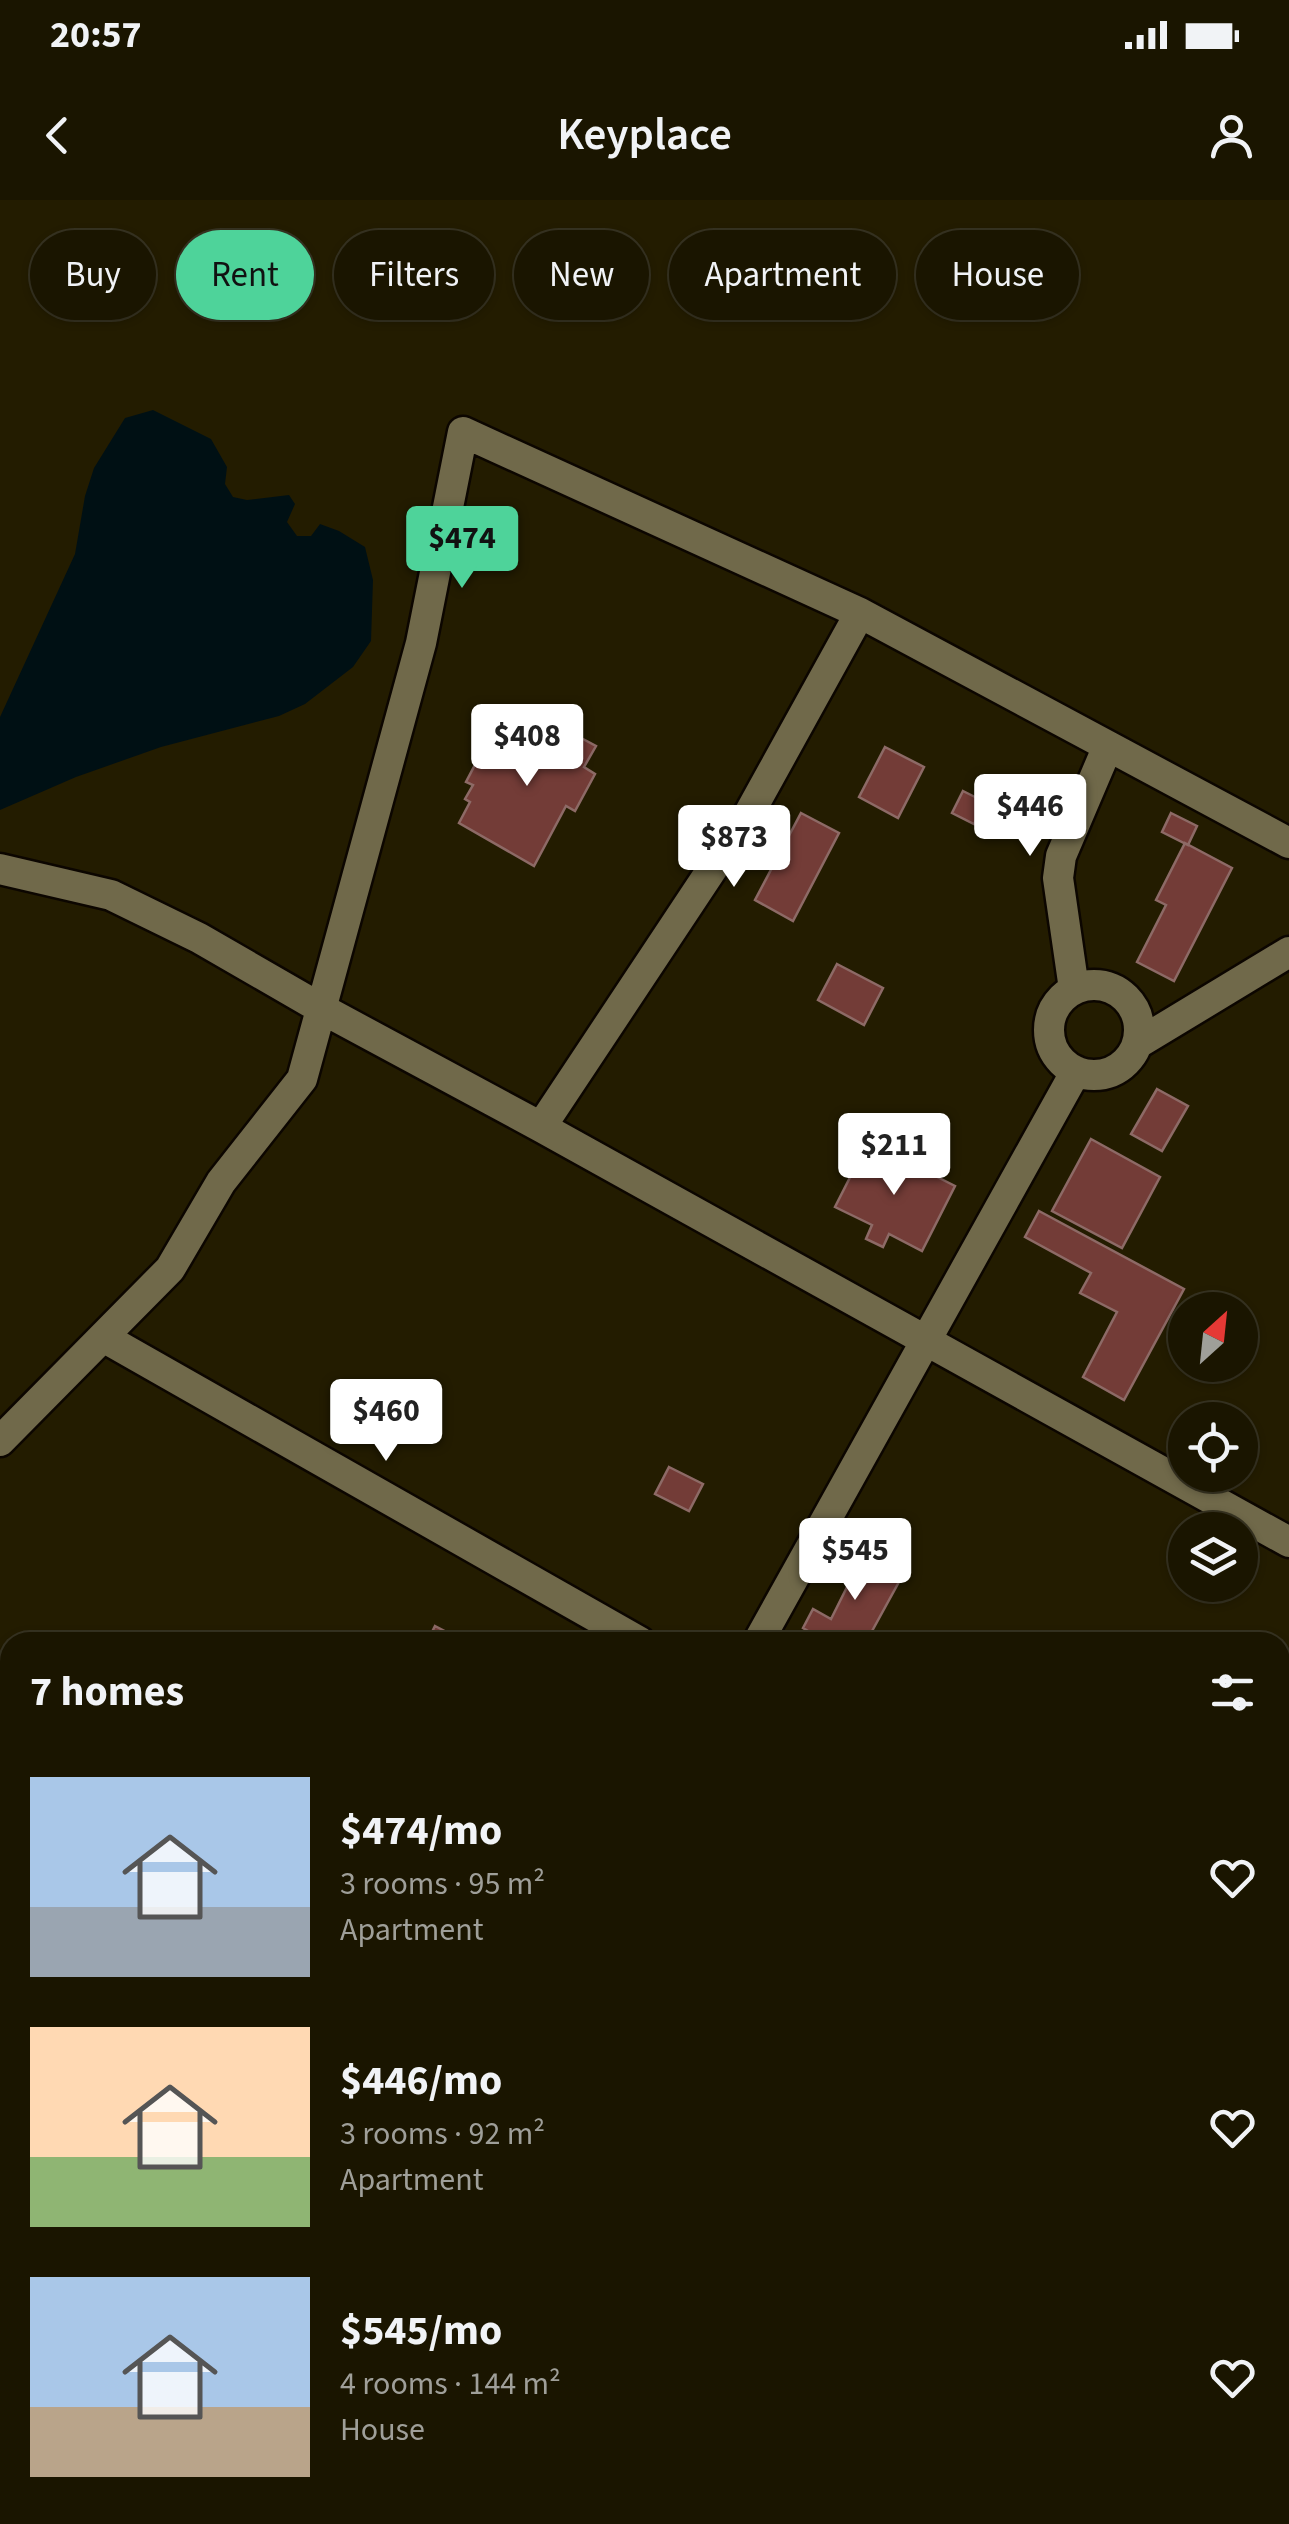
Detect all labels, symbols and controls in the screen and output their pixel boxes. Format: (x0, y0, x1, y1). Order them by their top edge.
text: 20:57 (50, 8, 142, 62)
text: Keyplace (557, 103, 732, 167)
icon: back (30, 108, 85, 163)
icon: person (1204, 108, 1259, 163)
chip: Buy (30, 230, 156, 320)
chip: Rent (176, 230, 314, 320)
chip: Filters (334, 230, 494, 320)
chip: New (514, 230, 649, 320)
chip: Apartment (669, 230, 896, 320)
chip: House (916, 230, 1079, 320)
pin: $474 (403, 506, 521, 591)
text: $474 (428, 515, 496, 561)
pin: $408 (468, 704, 586, 789)
text: $408 (493, 713, 561, 759)
pin: $446 (971, 774, 1089, 859)
text: $446 (996, 783, 1064, 829)
pin: $873 (675, 805, 793, 890)
text: $873 (700, 814, 768, 860)
pin: $211 (835, 1113, 953, 1198)
text: $211 (860, 1122, 928, 1168)
north arrow (1168, 1292, 1258, 1382)
map controls (1168, 1292, 1258, 1602)
pin: $460 (327, 1379, 445, 1464)
text: $460 (352, 1388, 420, 1434)
button: locate (1168, 1402, 1258, 1492)
button: layers (1168, 1512, 1258, 1602)
pin: $545 (796, 1518, 914, 1603)
text: $545 (821, 1527, 889, 1573)
text: 7 homes (30, 1662, 184, 1722)
icon: filters (1205, 1665, 1260, 1720)
text: $474/mo (340, 1801, 502, 1861)
icon: home (110, 1817, 230, 1937)
icon: heart (1205, 1850, 1260, 1905)
text: 3 rooms · 95 m² (340, 1861, 545, 1907)
text: Apartment (340, 1907, 483, 1953)
text: $446/mo (340, 2051, 502, 2111)
icon: home (110, 2067, 230, 2187)
icon: heart (1205, 2100, 1260, 2155)
text: 3 rooms · 92 m² (340, 2111, 545, 2157)
text: Apartment (340, 2157, 483, 2203)
text: $545/mo (340, 2301, 502, 2361)
icon: home (110, 2317, 230, 2437)
icon: heart (1205, 2350, 1260, 2405)
text: 4 rooms · 144 m² (340, 2361, 561, 2407)
text: House (340, 2407, 425, 2453)

